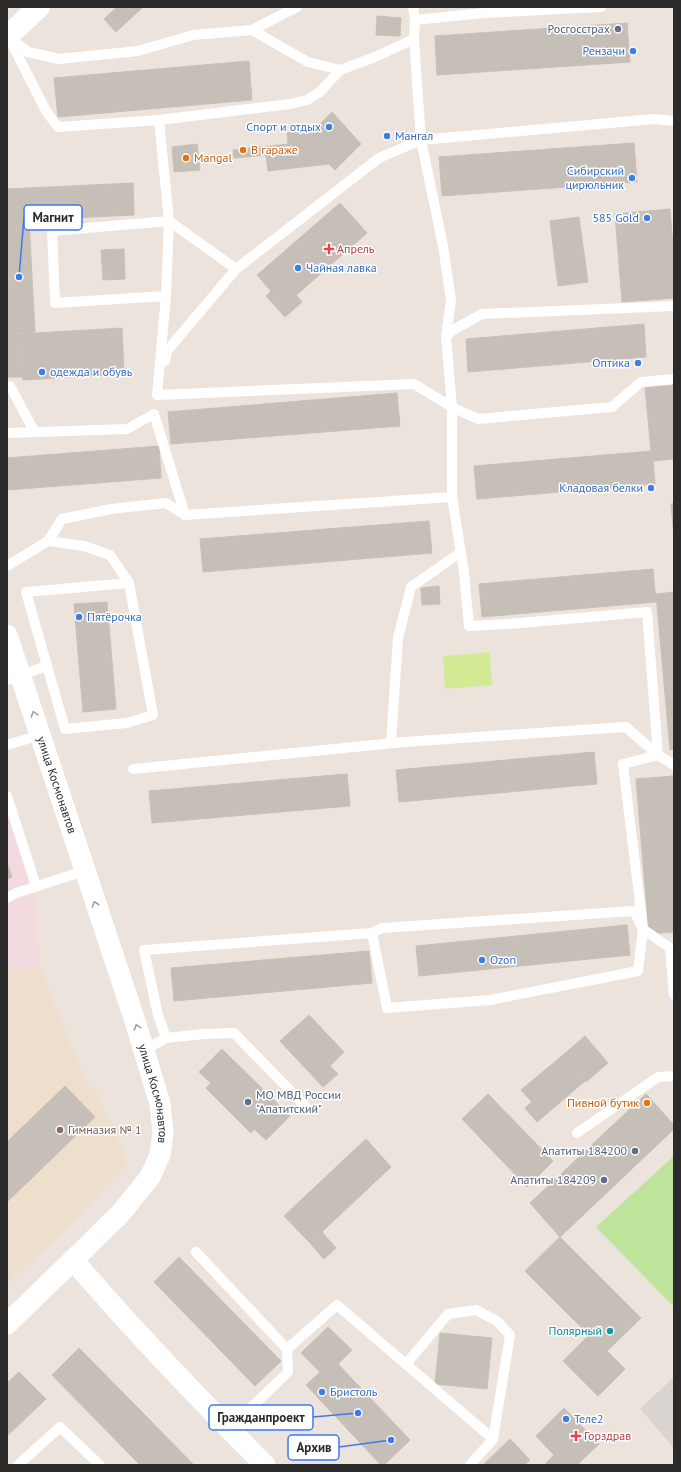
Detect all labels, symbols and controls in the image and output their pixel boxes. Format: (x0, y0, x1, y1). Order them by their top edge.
place label: Росгосстрах (547, 21, 610, 36)
marker: Росгосстрах (613, 24, 623, 34)
place label: Рензачи (582, 43, 625, 58)
marker: Рензачи (628, 46, 638, 56)
place label: Спорт и отдых (246, 119, 321, 134)
marker: Спорт и отдых (324, 122, 334, 132)
place label: Мангал (395, 128, 433, 143)
marker: Мангал (382, 131, 392, 141)
place label: В гараже (251, 142, 298, 157)
marker: В гараже (238, 145, 248, 155)
place label: Mangal (194, 150, 232, 165)
marker: Mangal (181, 153, 191, 163)
place label: Сибирский цирюльник (565, 163, 624, 192)
marker: Сибирский цирюльник (627, 173, 637, 183)
callout: Магнит (24, 205, 82, 230)
text: Магнит (32, 209, 74, 226)
place label: 585 Gold (592, 210, 639, 225)
marker: 585 Gold (642, 213, 652, 223)
place label: Апрель (337, 241, 375, 256)
marker: Апрель (324, 244, 334, 254)
place label: Чайная лавка (306, 260, 377, 275)
marker: Чайная лавка (293, 263, 303, 273)
place label: Оптика (592, 355, 630, 370)
marker: Оптика (633, 358, 643, 368)
place label: одежда и обувь (50, 364, 133, 379)
marker: одежда и обувь (37, 367, 47, 377)
place label: Кладовая белки (559, 480, 643, 495)
marker: Кладовая белки (646, 483, 656, 493)
place label: Пятёрочка (87, 609, 142, 624)
marker: Пятёрочка (74, 612, 84, 622)
one-way arrow (30, 711, 38, 718)
street label: улица Космонавтов (34, 734, 80, 836)
one-way arrow (92, 901, 100, 908)
place label: Ozon (490, 952, 516, 967)
marker: Ozon (477, 955, 487, 965)
one-way arrow (133, 1024, 142, 1031)
street label: улица Космонавтов (135, 1042, 171, 1144)
place label: МО МВД России "Апатитский" (256, 1087, 341, 1116)
place label: Пивной бутик (567, 1095, 639, 1110)
marker: МО МВД России "Апатитский" (243, 1097, 253, 1107)
marker: Пивной бутик (642, 1098, 652, 1108)
place label: Гимназия № 1 (68, 1122, 141, 1137)
marker: Гимназия № 1 (55, 1125, 65, 1135)
place label: Апатиты 184200 (541, 1143, 627, 1158)
marker: Апатиты 184200 (630, 1146, 640, 1156)
place label: Апатиты 184209 (510, 1172, 596, 1187)
marker: Апатиты 184209 (599, 1175, 609, 1185)
place label: Полярный (549, 1323, 602, 1338)
marker: Полярный (605, 1326, 615, 1336)
place label: Бристоль (330, 1384, 378, 1399)
marker: Бристоль (317, 1387, 327, 1397)
callout: Гражданпроект (209, 1405, 313, 1430)
text: Гражданпроект (217, 1409, 305, 1426)
place label: Теле2 (574, 1411, 604, 1426)
marker: Теле2 (561, 1414, 571, 1424)
place label: Горздрав (584, 1428, 631, 1443)
marker: Горздрав (571, 1431, 581, 1441)
callout: Архив (288, 1435, 339, 1460)
text: Архив (296, 1439, 332, 1456)

